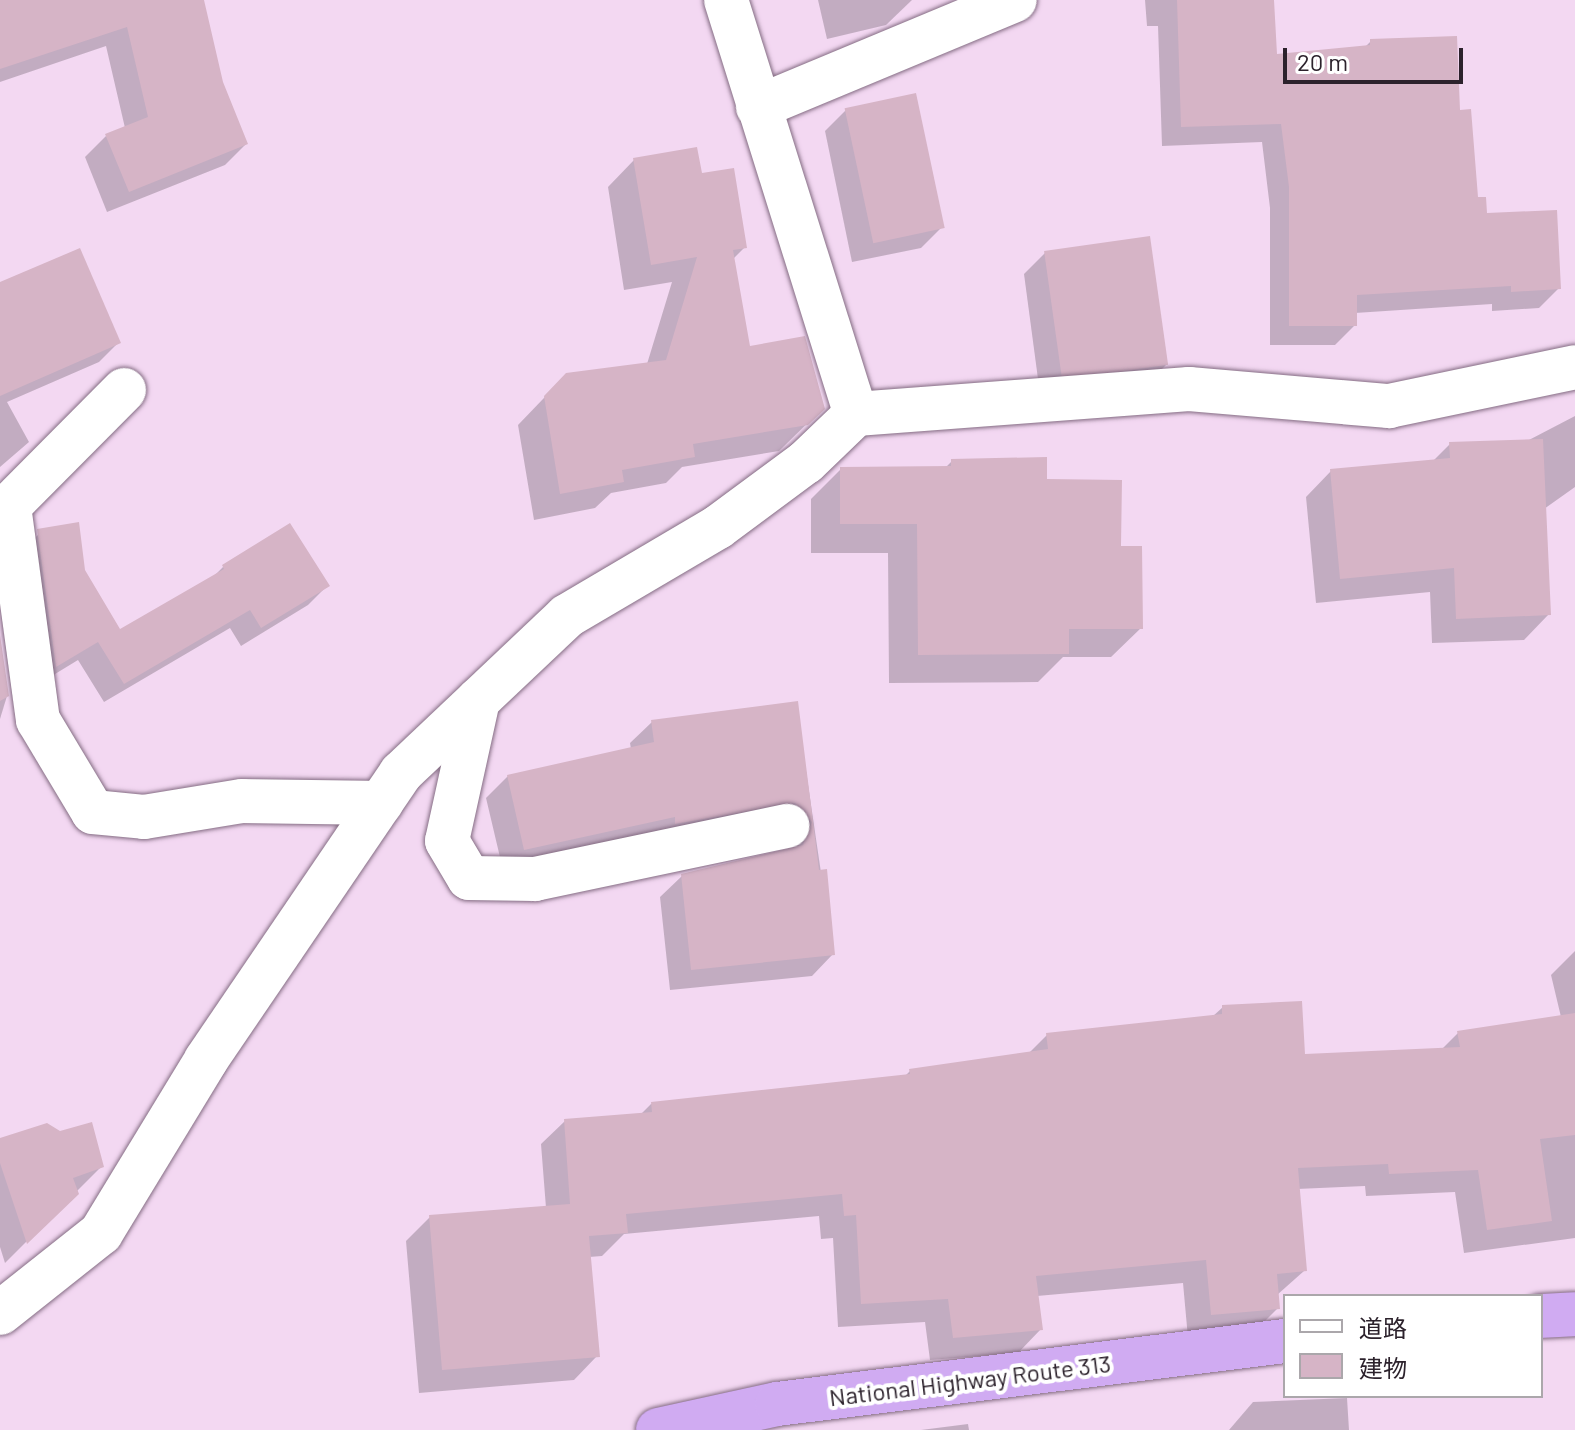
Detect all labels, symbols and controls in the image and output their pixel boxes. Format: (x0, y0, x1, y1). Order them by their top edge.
scale bar (1287, 32, 1467, 82)
text: 20 m (1297, 47, 1348, 76)
legend (1283, 1294, 1543, 1398)
text: 道路 (1359, 1313, 1407, 1342)
street label: National Highway Route 313 (827, 1348, 1113, 1412)
text: 建物 (1359, 1353, 1407, 1382)

